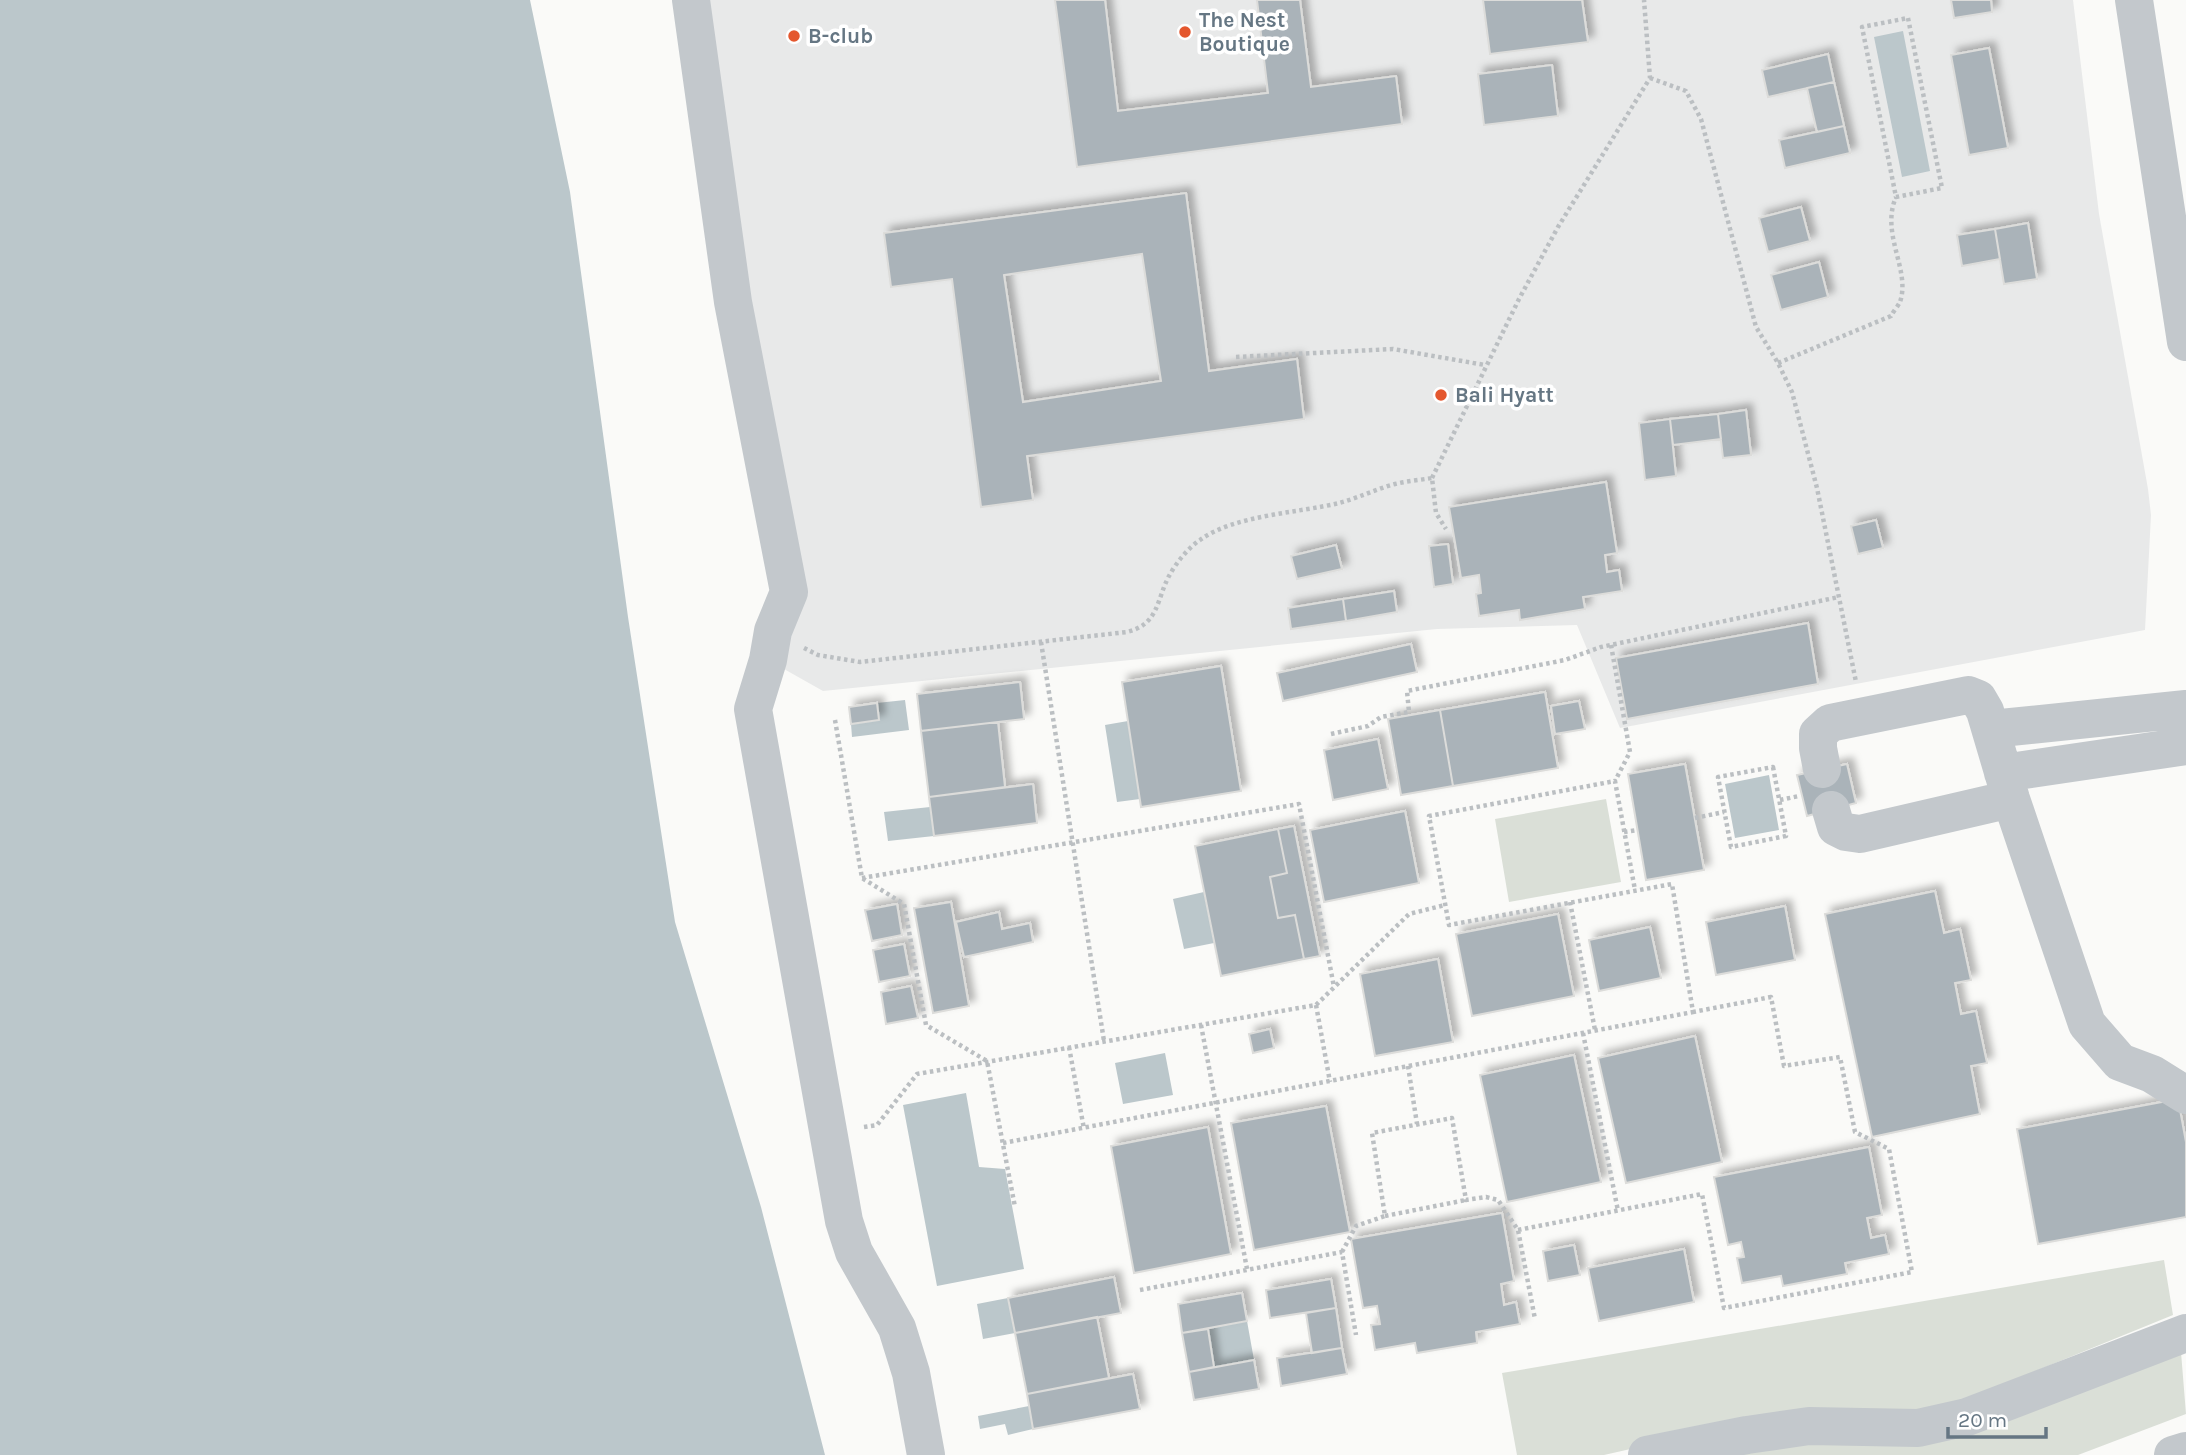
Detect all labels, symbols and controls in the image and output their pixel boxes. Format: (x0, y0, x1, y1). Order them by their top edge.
place label: The Nest Boutique (1199, 8, 1290, 57)
place label: B-club (808, 24, 873, 48)
marker: The Nest Boutique (1177, 24, 1193, 40)
marker: B-club (786, 28, 802, 44)
place label: Bali Hyatt (1455, 383, 1554, 407)
marker: Bali Hyatt (1433, 387, 1449, 403)
scale bar (1948, 1396, 2046, 1440)
text: 20 m (1958, 1408, 2007, 1432)

